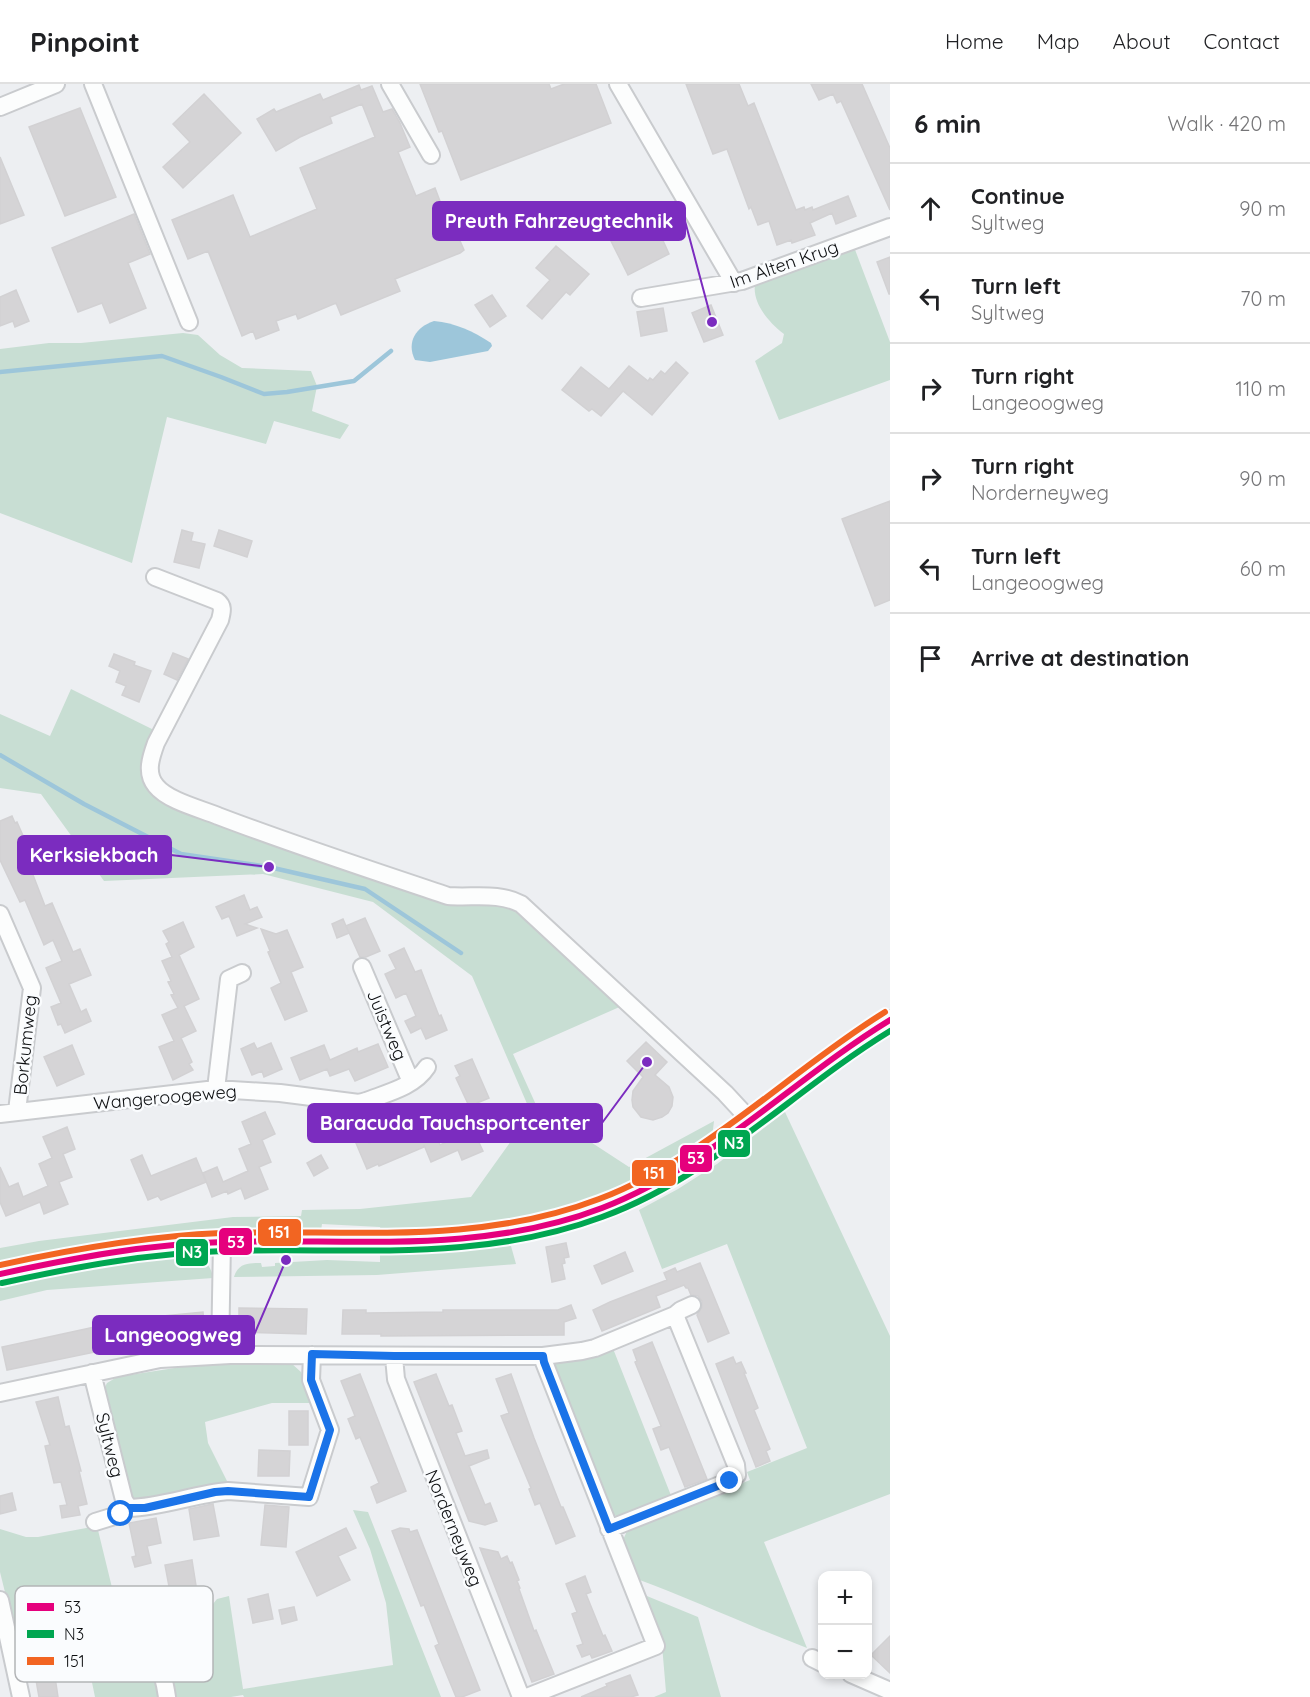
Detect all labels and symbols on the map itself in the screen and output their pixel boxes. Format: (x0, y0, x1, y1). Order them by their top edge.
callout: Preuth Fahrzeugtechnik (433, 202, 685, 240)
text: Preuth Fahrzeugtechnik (445, 208, 673, 233)
street label: Im Alten Krug (727, 235, 841, 293)
callout: Kerksiekbach (18, 836, 171, 874)
text: Kerksiekbach (29, 842, 159, 867)
street label: Juistweg (362, 986, 412, 1064)
street label: Borkumweg (8, 994, 42, 1096)
street label: Wangeroogeweg (92, 1079, 238, 1115)
callout: Baracuda Tauchsportcenter (308, 1104, 602, 1142)
text: Baracuda Tauchsportcenter (320, 1110, 591, 1135)
line badge: N3 (717, 1129, 751, 1158)
text: N3 (724, 1133, 744, 1153)
line badge: 53 (679, 1144, 713, 1173)
text: 53 (687, 1148, 705, 1168)
line badge: 151 (631, 1159, 677, 1187)
text: 151 (643, 1163, 665, 1183)
line badge: 151 (257, 1218, 302, 1247)
text: 151 (268, 1222, 290, 1242)
line badge: 53 (218, 1227, 253, 1256)
text: 53 (227, 1232, 245, 1252)
line badge: N3 (175, 1238, 209, 1267)
text: N3 (182, 1242, 202, 1262)
callout: Langeoogweg (93, 1316, 254, 1354)
text: Langeoogweg (104, 1322, 242, 1347)
street label: Syltweg (91, 1410, 129, 1480)
street label: Norderneyweg (420, 1466, 488, 1590)
route end (716, 1467, 742, 1493)
route start (107, 1500, 133, 1526)
legend (15, 1586, 213, 1682)
text: 53 (64, 1597, 81, 1617)
text: N3 (64, 1624, 84, 1644)
text: 151 (64, 1651, 85, 1671)

